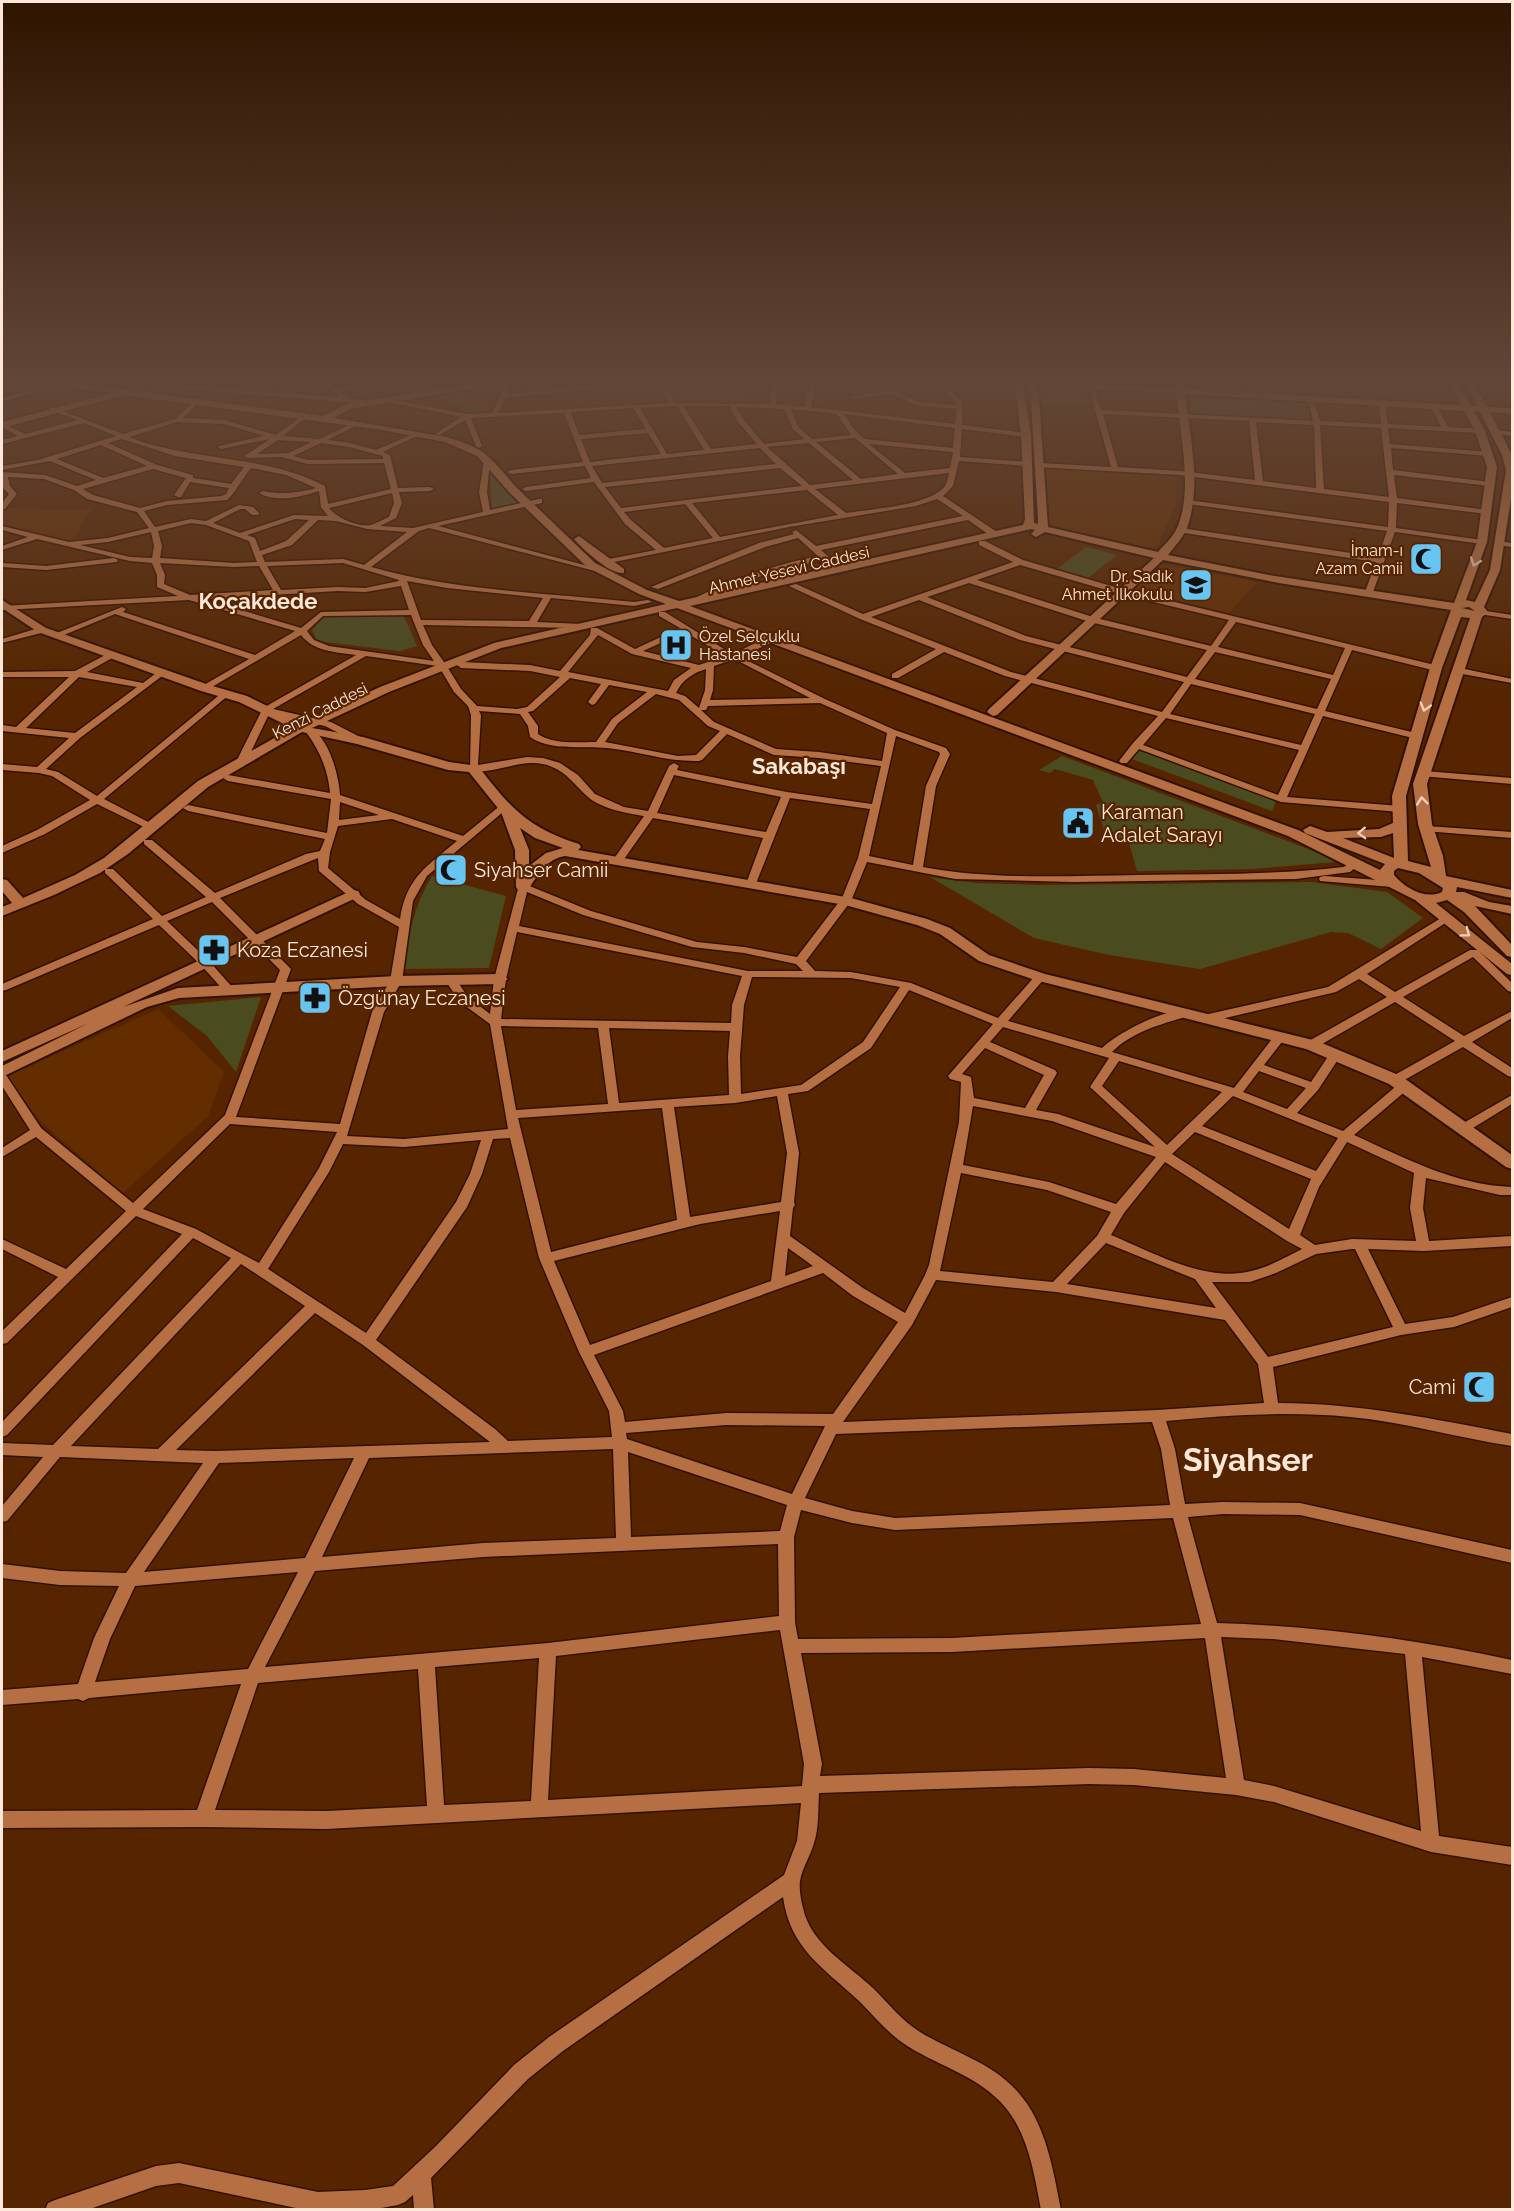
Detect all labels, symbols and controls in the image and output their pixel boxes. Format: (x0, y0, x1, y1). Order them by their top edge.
place label: İmam-ı Azam Camii (1315, 540, 1403, 578)
mosque icon: İmam-ı Azam Camii (1408, 541, 1444, 577)
street label: Ahmet Yesevi Caddesi (707, 542, 871, 598)
one-way arrow (1470, 556, 1482, 567)
place label: Dr. Sadık Ahmet İlkokulu (1062, 567, 1174, 604)
school or university icon: Dr. Sadık Ahmet İlkokulu (1178, 567, 1214, 603)
district label: Koçakdede (199, 588, 317, 614)
place label: Özel Selçuklu Hastanesi (699, 626, 800, 664)
hospital icon: Özel Selçuklu Hastanesi (658, 627, 694, 663)
street label: Kenzi Caddesi (269, 679, 371, 743)
one-way arrow (1420, 701, 1432, 712)
district label: Sakabaşı (752, 753, 846, 779)
one-way arrow (1416, 796, 1429, 805)
place label: Karaman Adalet Sarayı (1101, 800, 1222, 847)
public building icon: Karaman Adalet Sarayı (1060, 805, 1096, 841)
one-way arrow (1358, 827, 1367, 840)
mosque icon: Siyahser Camii (433, 852, 469, 888)
place label: Siyahser Camii (474, 858, 608, 882)
one-way arrow (1460, 926, 1471, 937)
pharmacy icon: Koza Eczanesi (196, 932, 232, 968)
place label: Koza Eczanesi (237, 938, 368, 962)
pharmacy icon: Özgünay Eczanesi (297, 980, 333, 1016)
place label: Özgünay Eczanesi (338, 986, 506, 1010)
mosque icon: Cami (1461, 1369, 1497, 1405)
place label: Cami (1409, 1375, 1456, 1399)
district label: Siyahser (1183, 1441, 1313, 1478)

